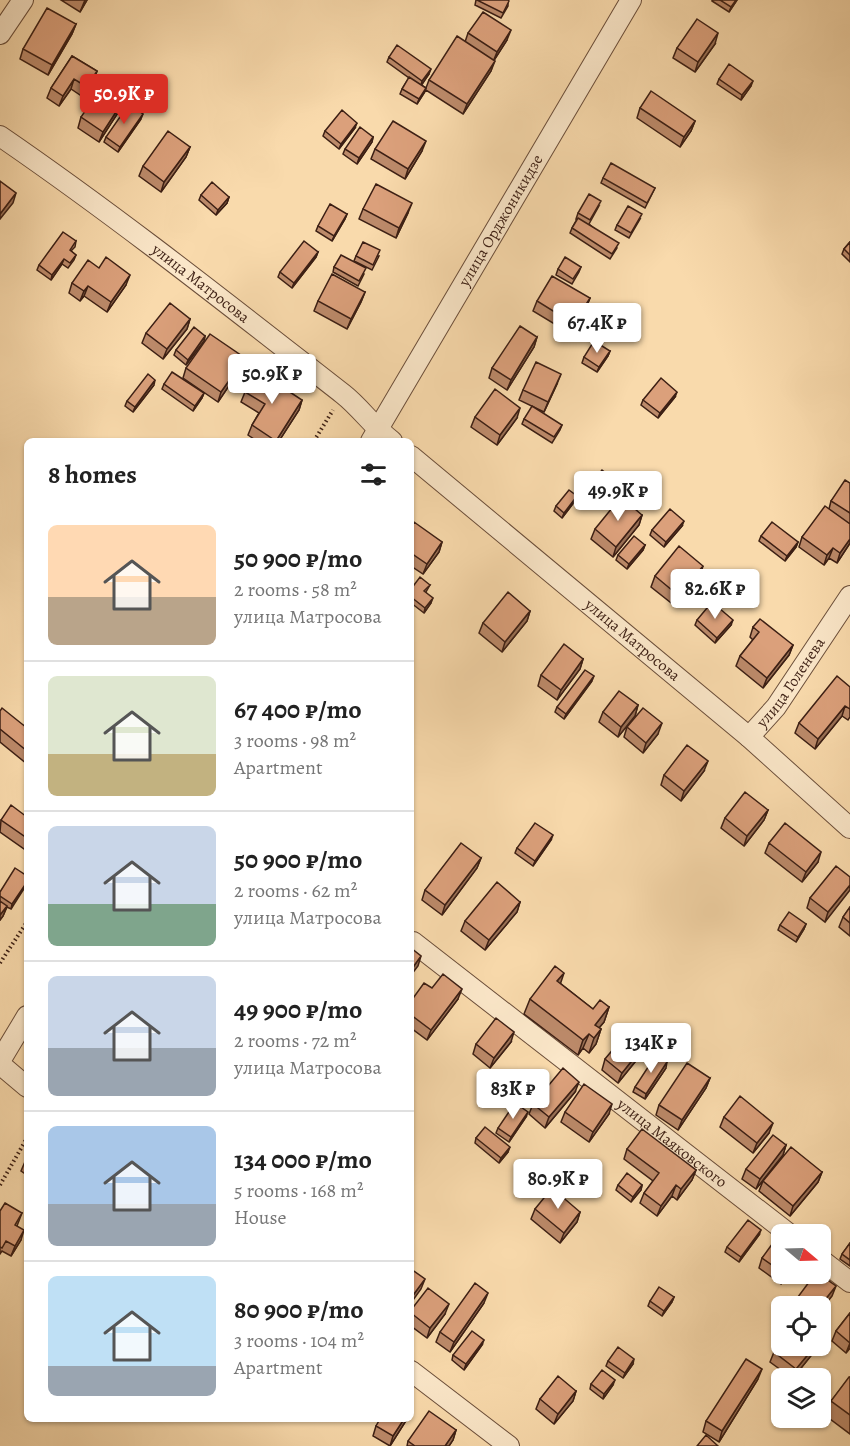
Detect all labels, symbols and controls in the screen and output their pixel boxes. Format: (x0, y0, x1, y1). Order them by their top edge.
pin: 50.9K ₽ (69, 74, 179, 125)
text: 50.9K ₽ (94, 80, 154, 107)
street label: улица Орджоникидзе (453, 150, 549, 291)
street label: улица Матросова (146, 238, 255, 329)
pin: 67.4K ₽ (542, 303, 652, 354)
text: 67.4K ₽ (567, 309, 627, 336)
pin: 50.9K ₽ (217, 354, 327, 405)
text: 50.9K ₽ (242, 360, 302, 387)
text: 8 homes (48, 457, 137, 492)
icon: filters (357, 458, 390, 491)
pin: 49.9K ₽ (563, 471, 673, 522)
text: 49.9K ₽ (588, 477, 648, 504)
text: 50 900 ₽/mo (234, 541, 362, 576)
icon: home (96, 549, 168, 621)
pin: 82.6K ₽ (660, 569, 770, 620)
text: 82.6K ₽ (685, 575, 745, 602)
text: 2 rooms · 58 m² (234, 576, 357, 603)
street label: улица Матросова (579, 593, 685, 687)
text: улица Матросова (234, 603, 382, 630)
street label: улица Голенева (751, 633, 831, 733)
text: 67 400 ₽/mo (234, 692, 362, 727)
icon: home (96, 700, 168, 772)
text: 3 rooms · 98 m² (234, 727, 356, 754)
text: Apartment (234, 754, 323, 781)
text: 50 900 ₽/mo (234, 842, 362, 877)
icon: home (96, 850, 168, 922)
text: 2 rooms · 62 m² (234, 877, 357, 904)
text: улица Матросова (234, 904, 382, 931)
text: 49 900 ₽/mo (234, 992, 362, 1027)
icon: home (96, 1000, 168, 1072)
pin: 134K ₽ (602, 1023, 700, 1074)
text: 2 rooms · 72 m² (234, 1027, 356, 1054)
text: 134K ₽ (625, 1029, 677, 1056)
text: улица Матросова (234, 1054, 382, 1081)
pin: 83K ₽ (471, 1069, 555, 1120)
text: 83K ₽ (491, 1075, 535, 1102)
street label: улица Маяковского (612, 1093, 732, 1193)
text: 134 000 ₽/mo (234, 1142, 372, 1177)
icon: home (96, 1150, 168, 1222)
pin: 80.9K ₽ (503, 1159, 613, 1210)
text: 80.9K ₽ (527, 1165, 589, 1192)
text: 5 rooms · 168 m² (234, 1177, 363, 1204)
text: House (234, 1204, 286, 1231)
north arrow (771, 1224, 831, 1284)
map controls (771, 1224, 831, 1428)
text: 80 900 ₽/mo (234, 1292, 364, 1327)
button: locate (771, 1296, 831, 1356)
icon: home (96, 1300, 168, 1372)
text: 3 rooms · 104 m² (234, 1327, 364, 1354)
text: Apartment (234, 1354, 323, 1381)
button: layers (771, 1368, 831, 1428)

